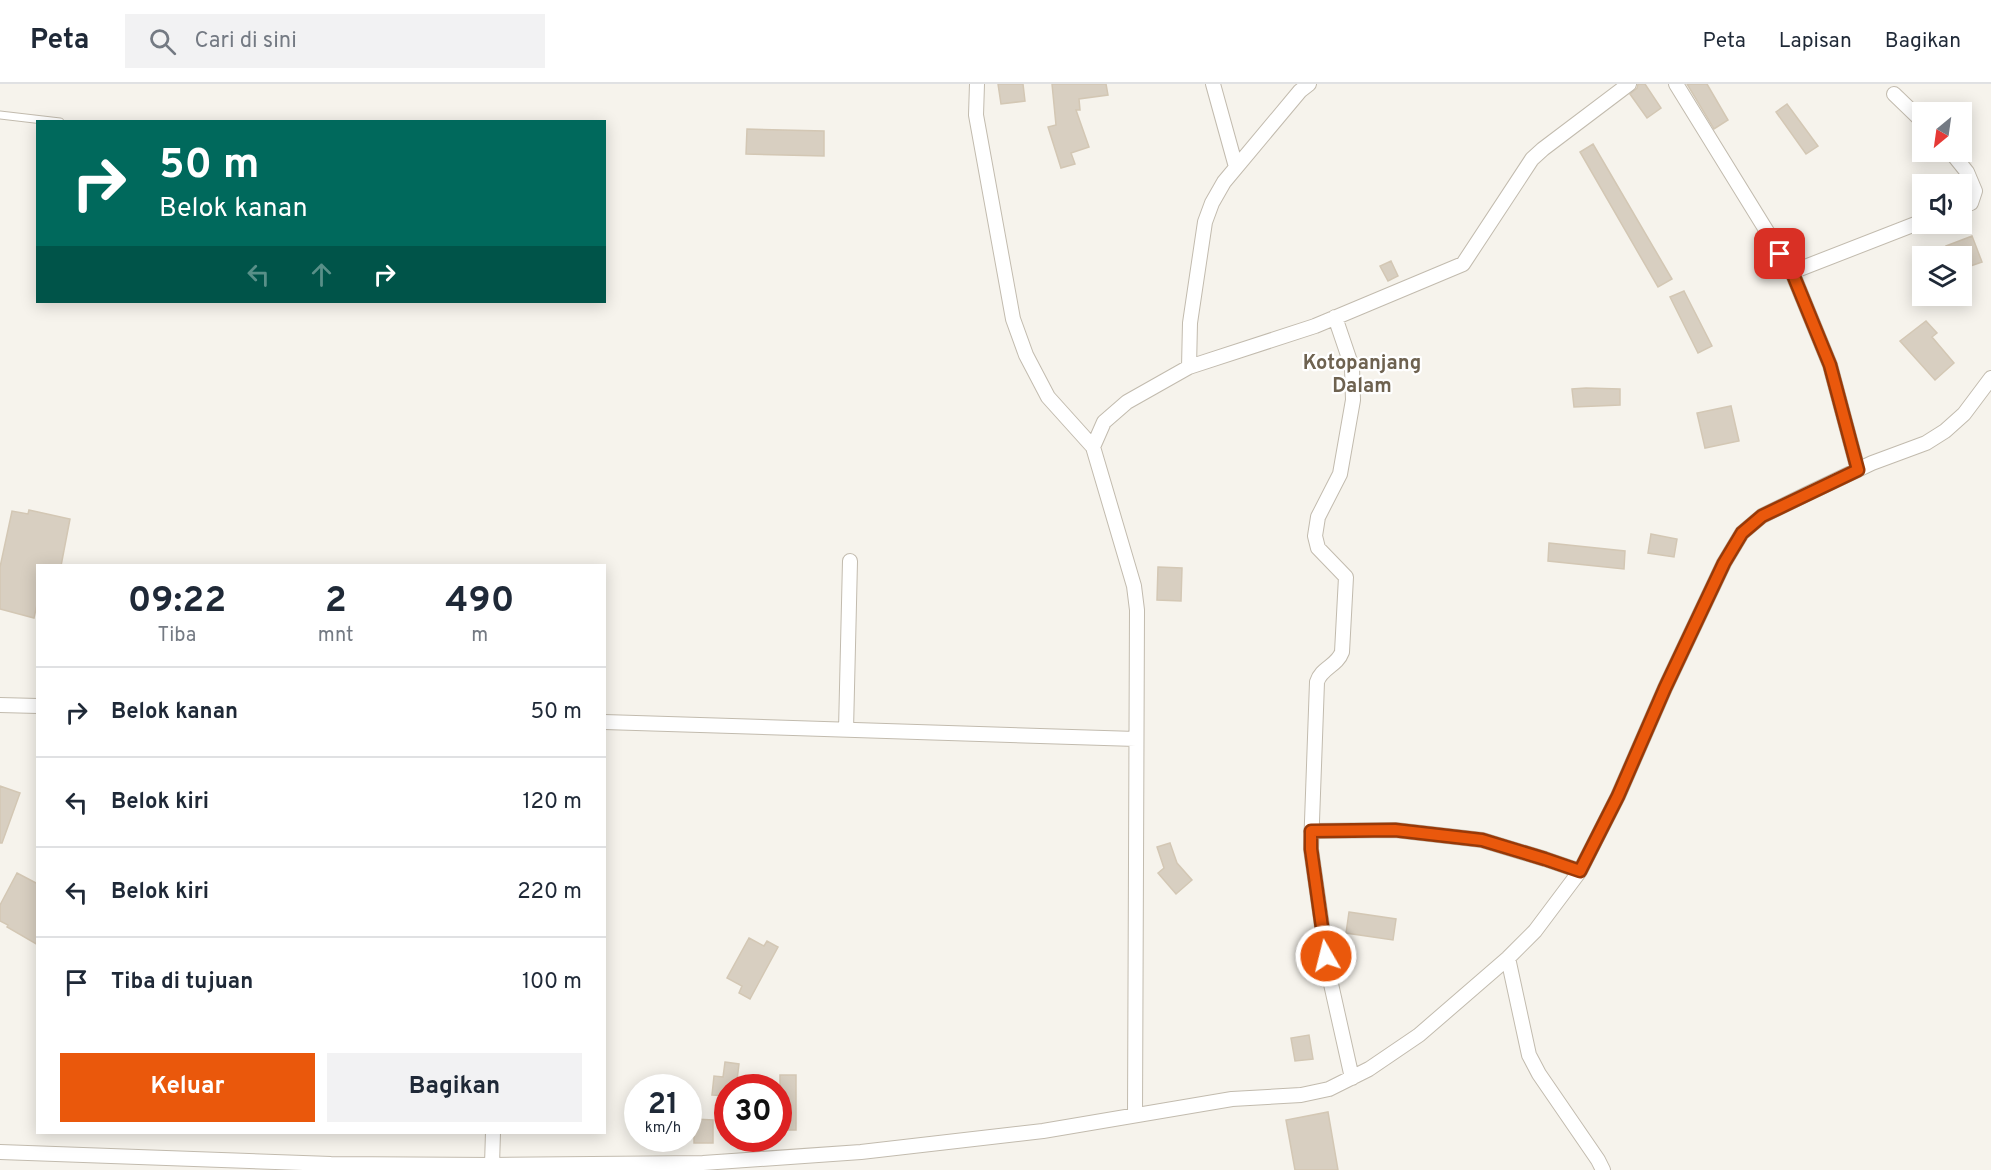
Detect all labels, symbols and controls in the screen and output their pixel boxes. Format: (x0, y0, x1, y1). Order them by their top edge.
search box (125, 14, 545, 68)
text: Peta (30, 23, 89, 59)
icon: search (146, 25, 179, 58)
text: Cari di sini (194, 28, 297, 55)
text: Peta (1703, 28, 1746, 55)
text: Lapisan (1779, 28, 1852, 55)
text: Bagikan (1885, 28, 1961, 55)
north arrow (1912, 102, 1972, 162)
map controls (1912, 102, 1972, 306)
text: 50 m (159, 140, 260, 193)
icon: right (60, 144, 138, 222)
button: sound (1912, 174, 1972, 234)
text: Belok kanan (159, 192, 308, 226)
pin (1754, 228, 1805, 279)
icon: arrive (1763, 237, 1796, 270)
button: layers (1912, 246, 1972, 306)
icon: left (242, 258, 275, 291)
icon: ahead (305, 258, 338, 291)
icon: right (368, 258, 401, 291)
district label: Kotopanjang Dalam (1303, 351, 1421, 400)
text: 09:22 (128, 579, 226, 625)
text: 2 (325, 579, 347, 625)
text: 490 (445, 579, 514, 625)
text: Tiba (158, 623, 196, 649)
text: mnt (318, 623, 354, 649)
text: m (471, 623, 488, 649)
icon: right (60, 696, 93, 729)
text: Belok kanan (111, 699, 238, 726)
text: 50 m (530, 699, 582, 726)
icon: left (60, 786, 93, 819)
text: Belok kiri (111, 789, 209, 816)
text: 120 m (522, 789, 582, 816)
icon: left (60, 876, 93, 909)
text: Belok kiri (111, 879, 209, 906)
text: 220 m (517, 879, 582, 906)
position arrow (1294, 924, 1358, 988)
icon: arrive (60, 966, 93, 999)
text: Tiba di tujuan (111, 969, 253, 996)
text: 100 m (522, 969, 582, 996)
button: Keluar (60, 1053, 315, 1122)
button: Bagikan (327, 1053, 582, 1122)
speed limit sign: 30 (714, 1074, 792, 1152)
text: 21 (648, 1087, 678, 1124)
text: km/h (645, 1119, 681, 1138)

